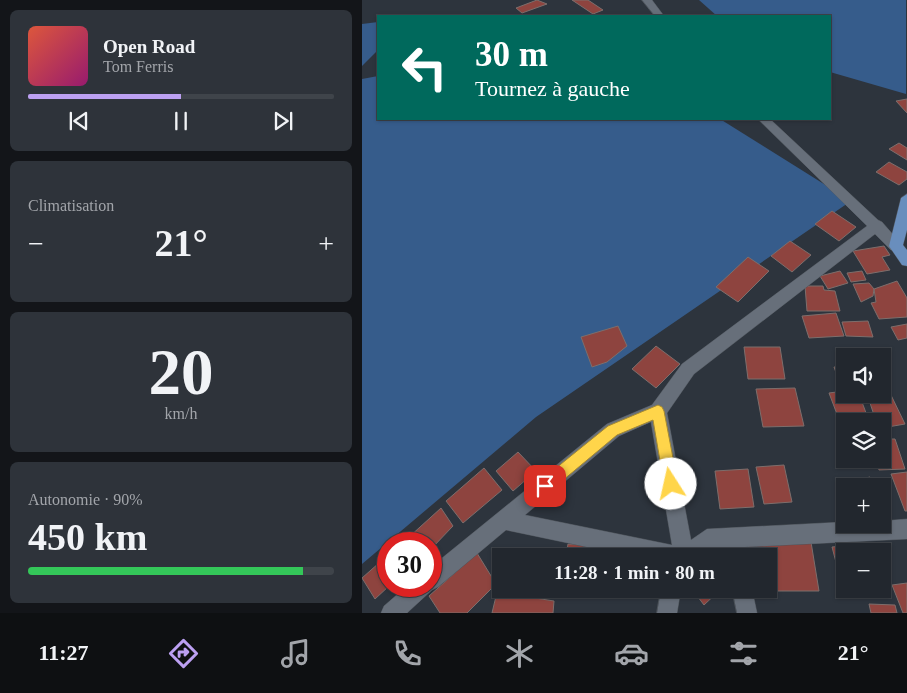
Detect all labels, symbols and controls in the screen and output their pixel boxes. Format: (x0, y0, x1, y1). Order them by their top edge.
icon: left (392, 35, 457, 100)
text: 30 m (475, 35, 548, 74)
text: Open Road (103, 36, 195, 57)
text: Tom Ferris (103, 58, 173, 75)
text: Tournez à gauche (475, 76, 630, 101)
icon: previous (65, 107, 93, 135)
icon: pause (167, 107, 195, 135)
icon: next (269, 107, 297, 135)
text: Climatisation (28, 197, 114, 214)
text: 21° (154, 222, 208, 264)
text: − (28, 228, 44, 259)
text: + (318, 228, 334, 259)
text: 20 (149, 336, 214, 408)
map controls (836, 348, 891, 598)
button: sound (836, 348, 891, 403)
text: km/h (165, 405, 197, 422)
button: layers (836, 413, 891, 468)
position arrow (644, 457, 696, 509)
pin (524, 465, 566, 507)
icon: arrive (531, 472, 559, 500)
button: + (836, 478, 891, 533)
text: Autonomie · 90% (28, 491, 143, 508)
text: 450 km (28, 516, 147, 558)
speed limit sign: 30 (377, 532, 442, 597)
button: − (836, 543, 891, 598)
text: 11:28 · 1 min · 80 m (554, 562, 715, 583)
icon: directions (166, 636, 201, 671)
icon: music (278, 636, 313, 671)
icon: phone (390, 636, 425, 671)
icon: climate (502, 636, 537, 671)
icon: car (614, 636, 649, 671)
icon: filters (726, 636, 761, 671)
text: 11:27 (39, 640, 89, 665)
text: 21° (838, 640, 868, 665)

